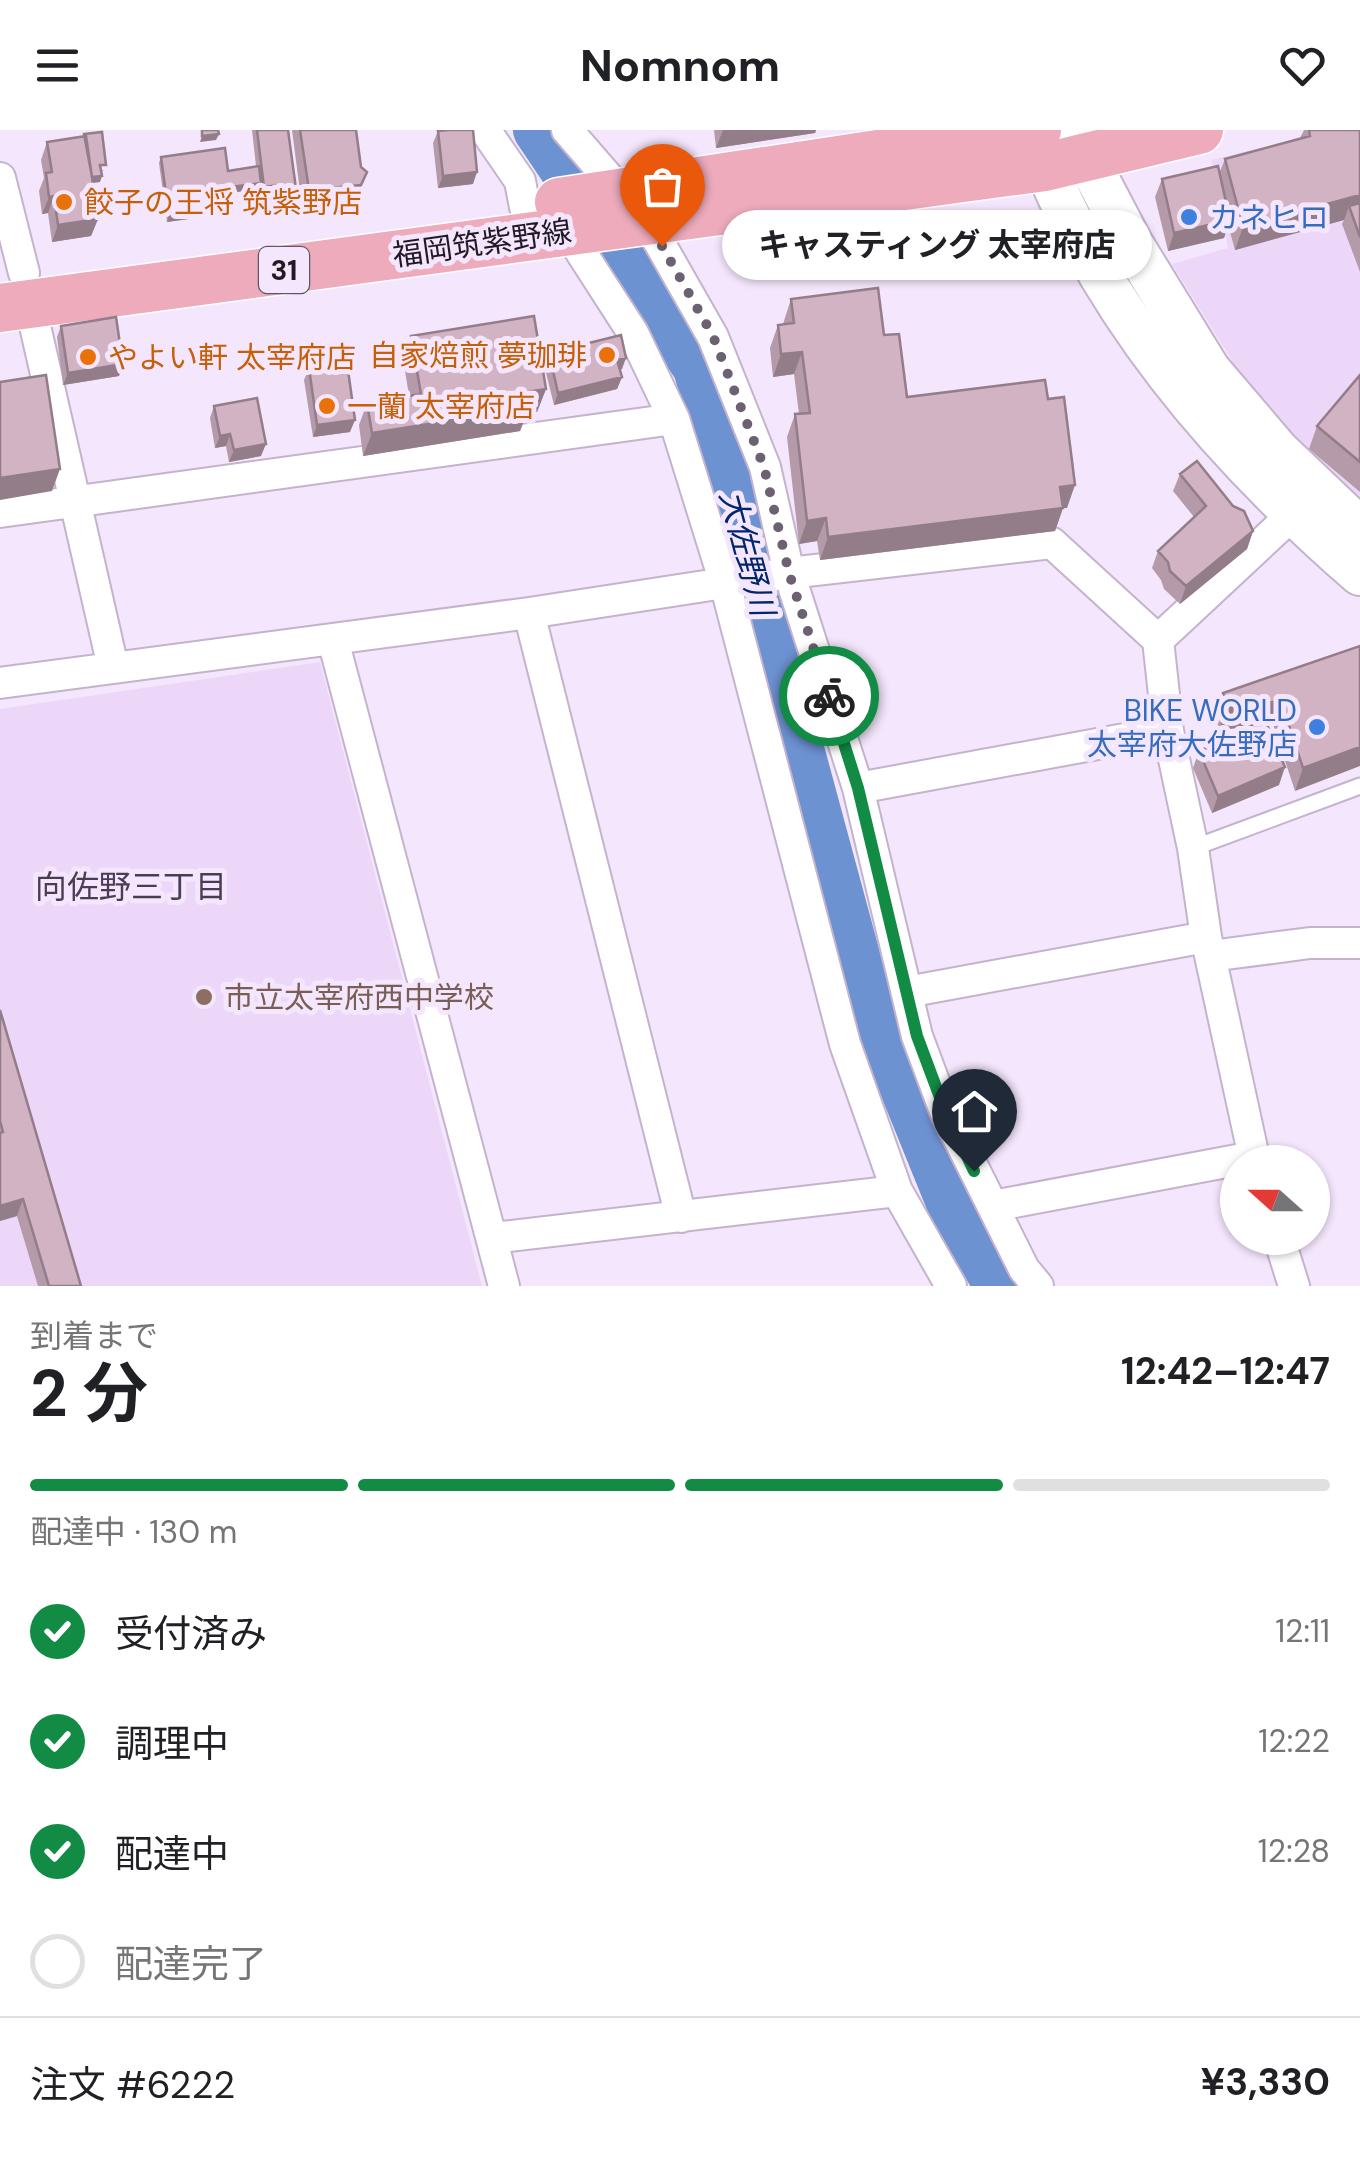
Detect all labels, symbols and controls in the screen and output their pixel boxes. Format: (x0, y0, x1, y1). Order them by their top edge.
text: Nomnom (580, 36, 780, 95)
icon: menu (30, 38, 85, 93)
icon: heart (1275, 38, 1330, 93)
pin (620, 144, 705, 247)
icon: bag (635, 159, 690, 214)
place label: 餃子の王将 筑紫野店 (84, 183, 362, 222)
marker: 餃子の王将 筑紫野店 (53, 191, 75, 213)
place label: カネヒロ (1209, 198, 1329, 237)
marker: カネヒロ (1178, 206, 1200, 228)
street label: 福岡筑紫野線 (390, 211, 574, 275)
callout: キャスティング 太宰府店 (722, 211, 1152, 281)
text: キャスティング 太宰府店 (758, 224, 1116, 266)
road number: 31 (259, 247, 309, 293)
place label: 自家焙煎 夢珈琲 (369, 336, 587, 375)
place label: やよい軒 太宰府店 (108, 338, 356, 377)
marker: 自家焙煎 夢珈琲 (596, 344, 618, 366)
marker: やよい軒 太宰府店 (77, 346, 99, 368)
place label: 一蘭 太宰府店 (347, 387, 535, 426)
marker: 一蘭 太宰府店 (316, 395, 338, 417)
water label: 大佐野川 (710, 486, 785, 623)
courier (779, 646, 879, 746)
icon: bike (802, 669, 857, 724)
place label: BIKE WORLD 太宰府大佐野店 (1087, 691, 1297, 764)
marker: BIKE WORLD 太宰府大佐野店 (1306, 716, 1328, 738)
district label: 向佐野三丁目 (35, 866, 227, 908)
place label: 市立太宰府西中学校 (224, 978, 494, 1017)
marker: 市立太宰府西中学校 (193, 986, 215, 1008)
pin (932, 1069, 1017, 1172)
icon: home (947, 1084, 1002, 1139)
north arrow (1220, 1145, 1330, 1255)
map controls (1220, 1145, 1330, 1255)
text: 到着まで (30, 1315, 158, 1357)
text: 12:42–12:47 (1121, 1346, 1330, 1396)
text: 2 分 (30, 1352, 148, 1436)
text: 配達中 · 130 m (30, 1511, 237, 1553)
icon: check (30, 1604, 85, 1659)
text: 受付済み (115, 1609, 267, 1659)
text: 12:11 (1275, 1610, 1330, 1652)
icon: check (30, 1714, 85, 1769)
text: 調理中 (115, 1719, 229, 1769)
text: 12:22 (1258, 1720, 1330, 1762)
icon: check (30, 1824, 85, 1879)
text: 配達中 (115, 1829, 229, 1879)
text: 12:28 (1258, 1830, 1330, 1872)
text: 配達完了 (115, 1939, 267, 1989)
text: ¥3,330 (1200, 2057, 1330, 2107)
text: 注文 #6222 (30, 2060, 235, 2110)

